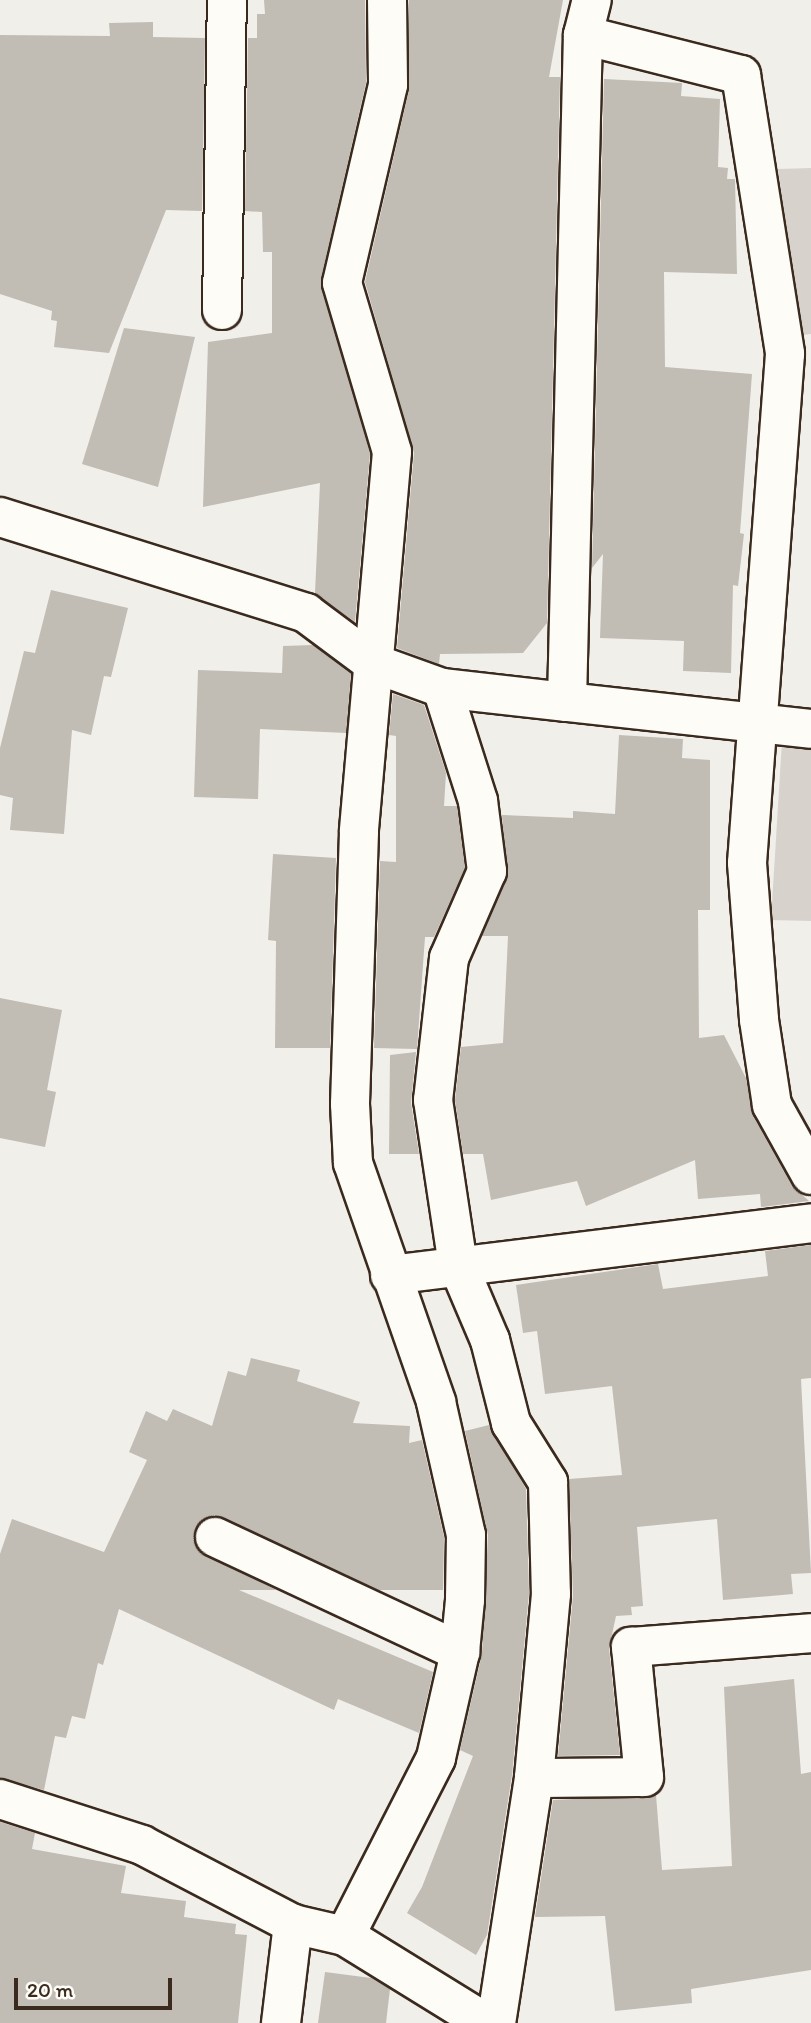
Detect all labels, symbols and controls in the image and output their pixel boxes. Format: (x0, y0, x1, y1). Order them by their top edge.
scale bar (18, 1964, 175, 2008)
text: 20 m (27, 1977, 73, 2002)

